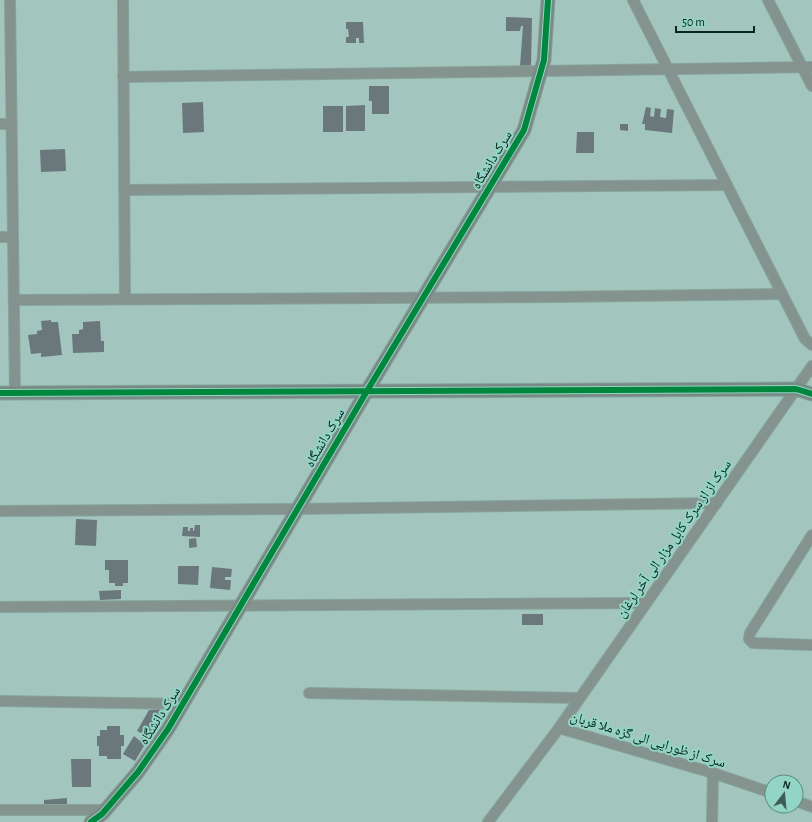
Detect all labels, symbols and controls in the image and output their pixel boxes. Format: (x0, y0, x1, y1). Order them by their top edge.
scale bar (676, 8, 754, 34)
text: 50 m (682, 16, 705, 28)
street label: سرک دانشگاه (469, 128, 516, 192)
street label: سرک دانشگاه (303, 406, 348, 470)
street label: سرک از از سرک کابل مزار الی آخر لرغان (613, 457, 735, 621)
street label: سرک دانشگاه (137, 685, 184, 748)
street label: سرک از ظورایی الی گزه ملا قربان (568, 710, 727, 771)
north arrow (764, 774, 804, 814)
text: N (781, 779, 792, 791)

